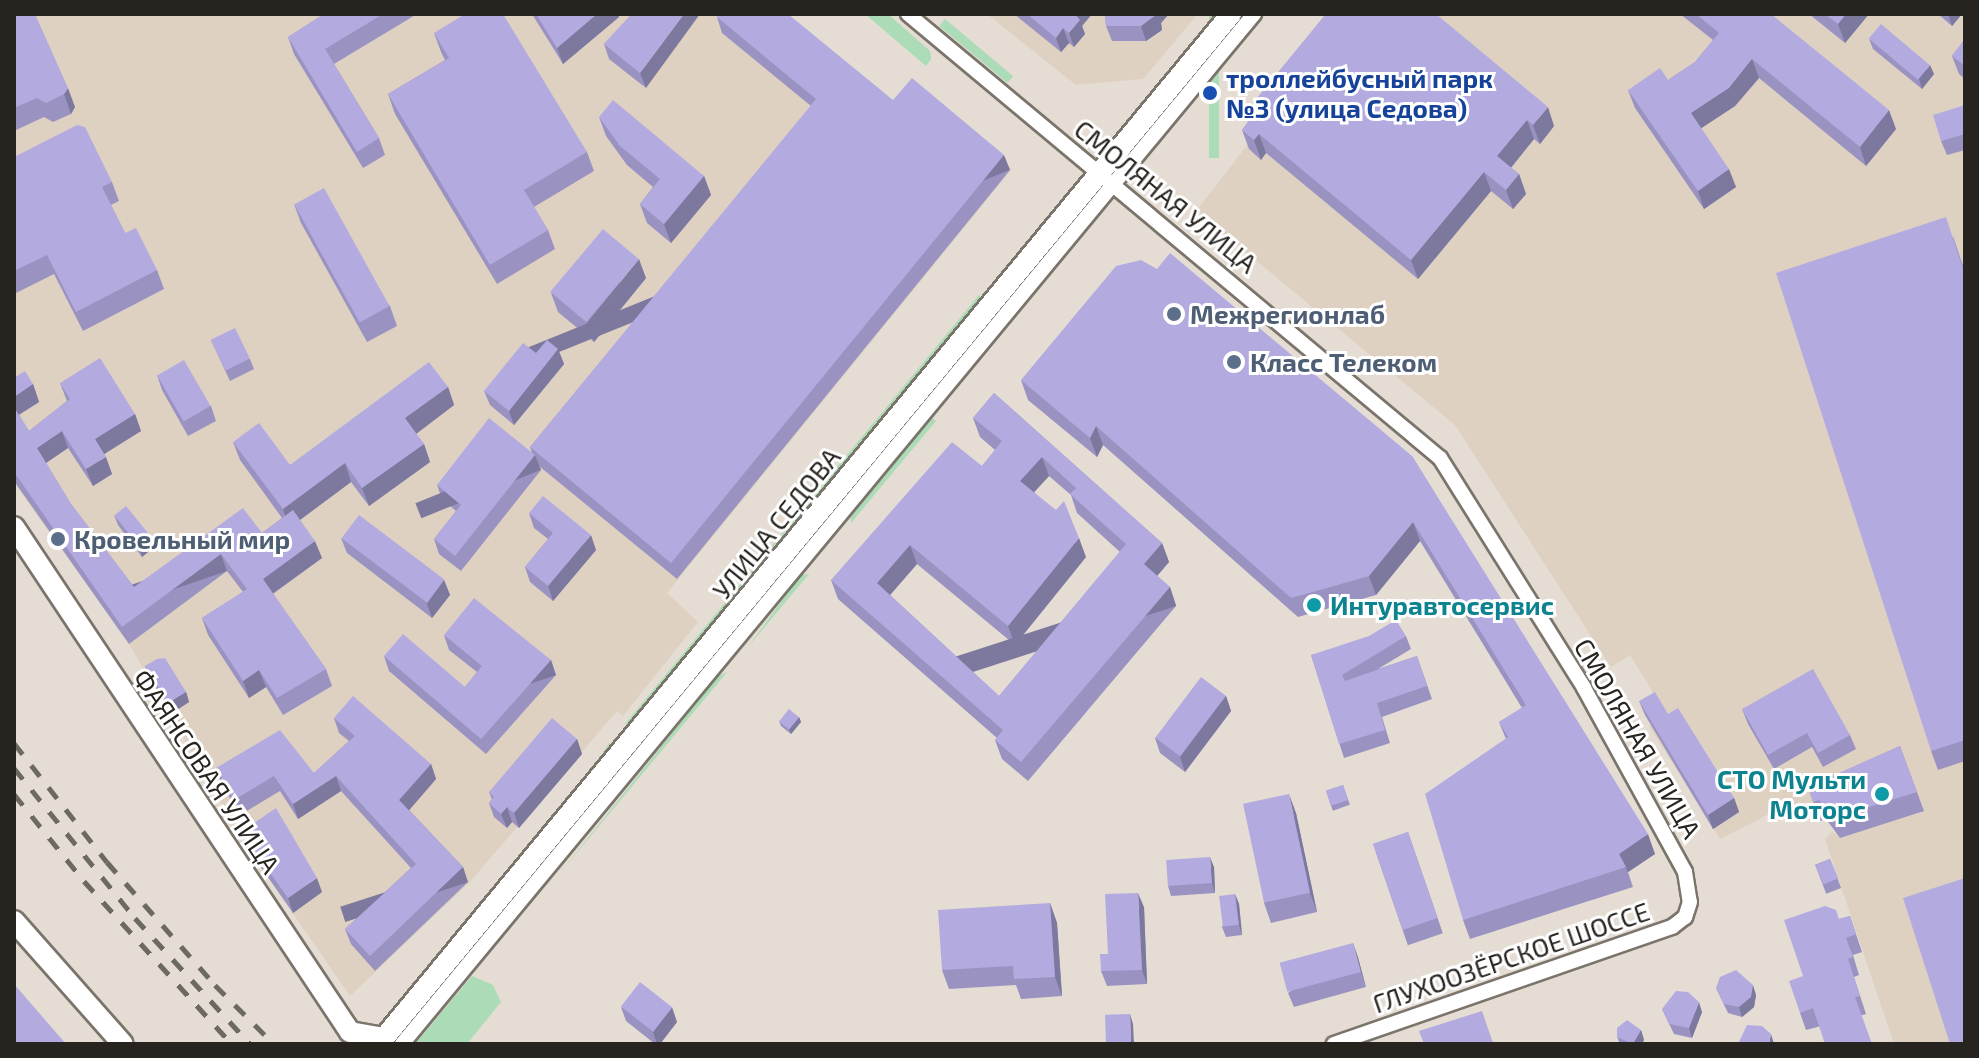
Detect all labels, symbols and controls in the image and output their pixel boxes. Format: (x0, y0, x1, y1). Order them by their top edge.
place label: троллейбусный парк №3 (улица Седова) (1226, 62, 1493, 124)
marker: троллейбусный парк №3 (улица Седова) (1201, 84, 1219, 102)
street label: СМОЛЯНАЯ УЛИЦА (1069, 113, 1263, 279)
place label: Межрегионлаб (1190, 298, 1385, 330)
marker: Межрегионлаб (1165, 305, 1183, 323)
place label: Класс Телеком (1250, 346, 1437, 378)
marker: Класс Телеком (1225, 353, 1243, 371)
street label: УЛИЦА СЕДОВА (706, 441, 846, 605)
place label: Кровельный мир (74, 523, 290, 555)
marker: Кровельный мир (49, 530, 67, 548)
place label: Интуравтосервис (1330, 589, 1554, 621)
marker: Интуравтосервис (1305, 596, 1323, 614)
street label: СМОЛЯНАЯ УЛИЦА (1568, 633, 1708, 843)
street label: ФАЯНСОВАЯ УЛИЦА (127, 663, 287, 879)
place label: СТО Мульти Моторс (1717, 763, 1866, 824)
marker: СТО Мульти Моторс (1873, 785, 1891, 803)
street label: ГЛУХООЗЁРСКОЕ ШОССЕ (1369, 895, 1653, 1019)

